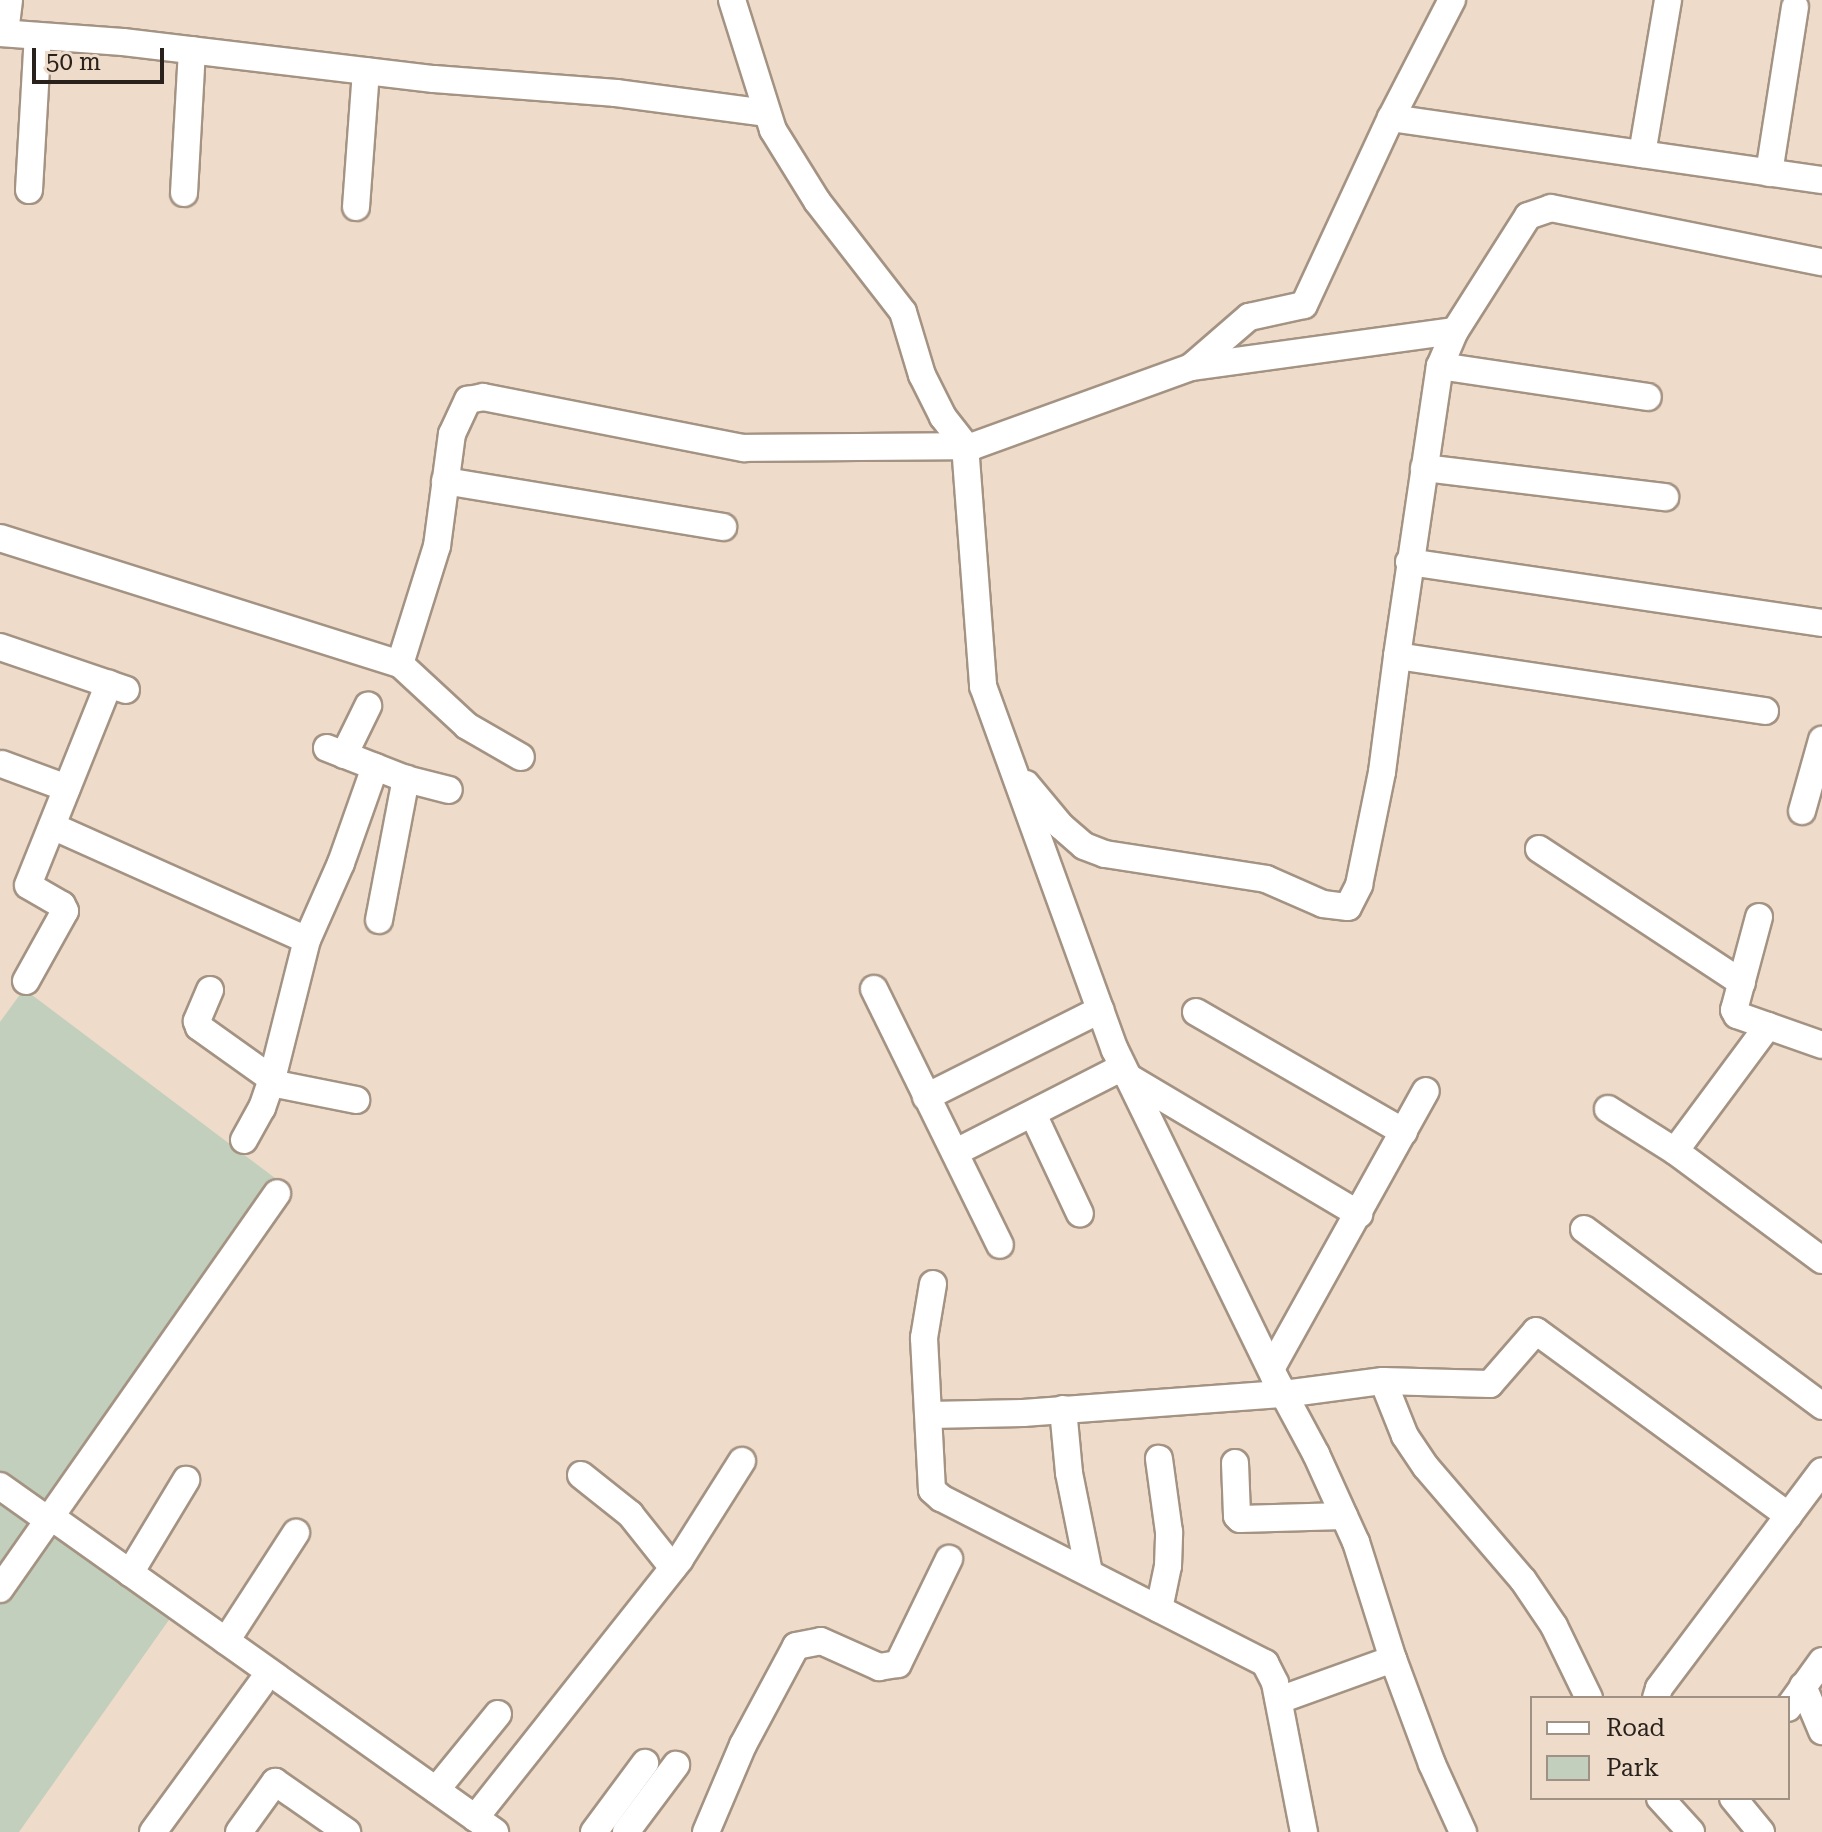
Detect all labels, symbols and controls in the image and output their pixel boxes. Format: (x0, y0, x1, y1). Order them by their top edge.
scale bar (36, 32, 168, 82)
text: 50 m (46, 48, 101, 76)
legend (1530, 1696, 1790, 1800)
text: Road (1606, 1714, 1665, 1742)
text: Park (1606, 1754, 1659, 1782)

